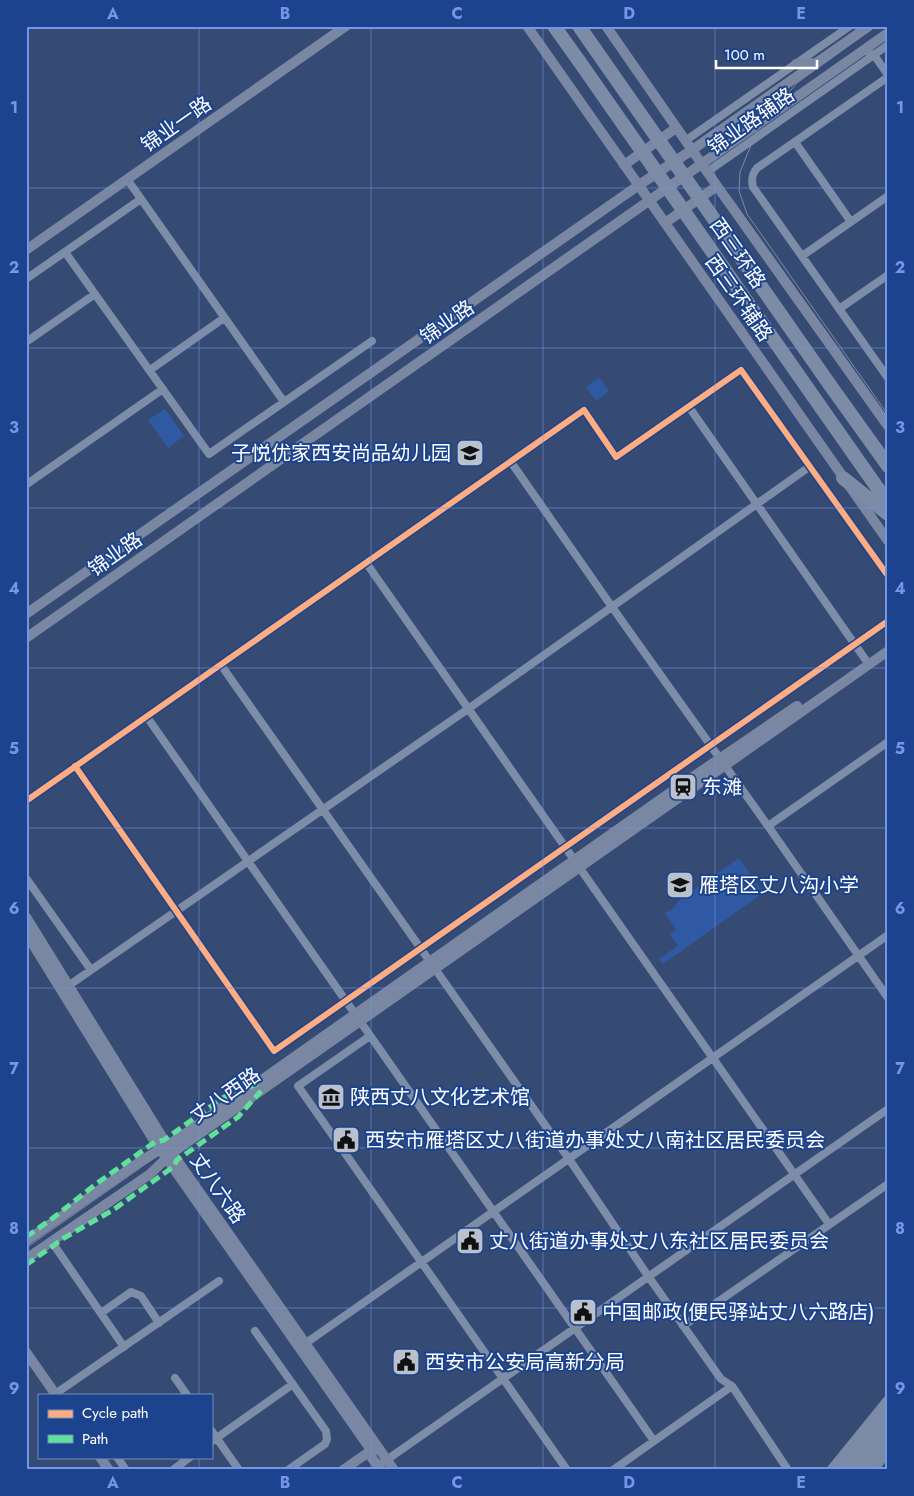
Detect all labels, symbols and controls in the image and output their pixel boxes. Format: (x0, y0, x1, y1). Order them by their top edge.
text: A (106, 2, 119, 25)
text: B (280, 2, 290, 25)
text: C (451, 2, 463, 25)
text: D (623, 2, 635, 25)
text: E (796, 2, 806, 25)
scale bar (716, 38, 818, 70)
text: 100 m (724, 44, 765, 66)
street label: 锦业路辅路 (702, 81, 801, 162)
street label: 锦业一路 (135, 90, 217, 159)
text: 1 (10, 96, 18, 119)
text: 1 (896, 96, 904, 119)
street label: 西三环路 (703, 212, 772, 294)
street label: 西三环辅路 (698, 249, 779, 348)
text: 2 (9, 256, 19, 279)
text: 2 (895, 256, 905, 279)
street label: 锦业路 (414, 293, 480, 351)
text: 3 (9, 416, 19, 439)
text: 3 (895, 416, 905, 439)
school or university icon: 子悦优家西安尚品幼儿园 (455, 438, 485, 468)
place label: 子悦优家西安尚品幼儿园 (231, 439, 451, 468)
street label: 锦业路 (82, 525, 148, 583)
text: 4 (8, 577, 20, 600)
text: 4 (894, 577, 906, 600)
text: 5 (9, 737, 19, 760)
text: 5 (895, 737, 905, 760)
station icon: 东滩 (668, 772, 698, 802)
place label: 东滩 (702, 773, 742, 802)
school or university icon: 雁塔区丈八沟小学 (665, 870, 695, 900)
place label: 雁塔区丈八沟小学 (699, 871, 859, 900)
text: 6 (9, 897, 19, 920)
text: 6 (895, 897, 905, 920)
text: 7 (9, 1057, 19, 1080)
text: 7 (895, 1057, 905, 1080)
street label: 丈八西路 (184, 1061, 266, 1130)
museum icon: 陕西丈八文化艺术馆 (316, 1082, 346, 1112)
place label: 陕西丈八文化艺术馆 (350, 1083, 530, 1112)
public building icon: 西安市雁塔区丈八街道办事处丈八南社区居民委员会 (331, 1125, 361, 1155)
place label: 西安市雁塔区丈八街道办事处丈八南社区居民委员会 (365, 1126, 825, 1155)
street label: 丈八六路 (183, 1147, 252, 1229)
text: 8 (9, 1217, 19, 1240)
text: 8 (895, 1217, 905, 1240)
public building icon: 丈八街道办事处丈八东社区居民委员会 (455, 1226, 485, 1256)
place label: 丈八街道办事处丈八东社区居民委员会 (489, 1227, 829, 1256)
public building icon: 中国邮政(便民驿站丈八六路店) (568, 1297, 598, 1327)
place label: 中国邮政(便民驿站丈八六路店) (602, 1298, 874, 1327)
public building icon: 西安市公安局高新分局 (391, 1347, 421, 1377)
place label: 西安市公安局高新分局 (425, 1348, 625, 1377)
text: 9 (9, 1377, 19, 1400)
text: 9 (895, 1377, 905, 1400)
legend (38, 1394, 212, 1458)
text: Cycle path (82, 1402, 149, 1424)
text: Path (82, 1428, 108, 1450)
text: A (106, 1471, 119, 1494)
text: B (280, 1471, 290, 1494)
text: C (451, 1471, 463, 1494)
text: D (623, 1471, 635, 1494)
text: E (796, 1471, 806, 1494)

